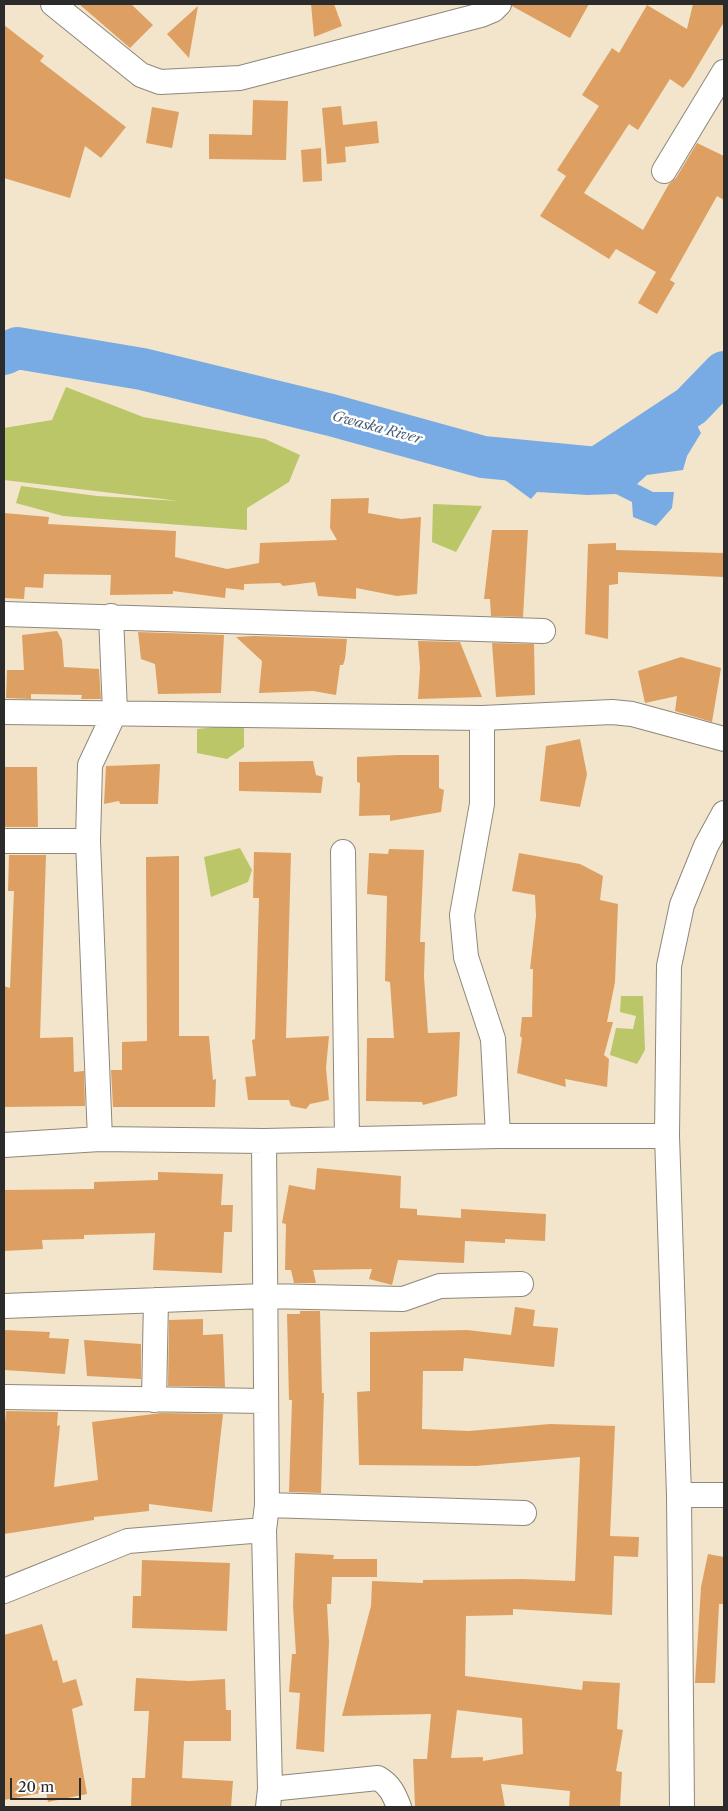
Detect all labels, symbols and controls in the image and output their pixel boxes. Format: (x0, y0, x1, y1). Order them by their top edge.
water label: Gwaska River (330, 408, 424, 448)
scale bar (12, 1768, 84, 1800)
text: 20 m (18, 1777, 54, 1796)

